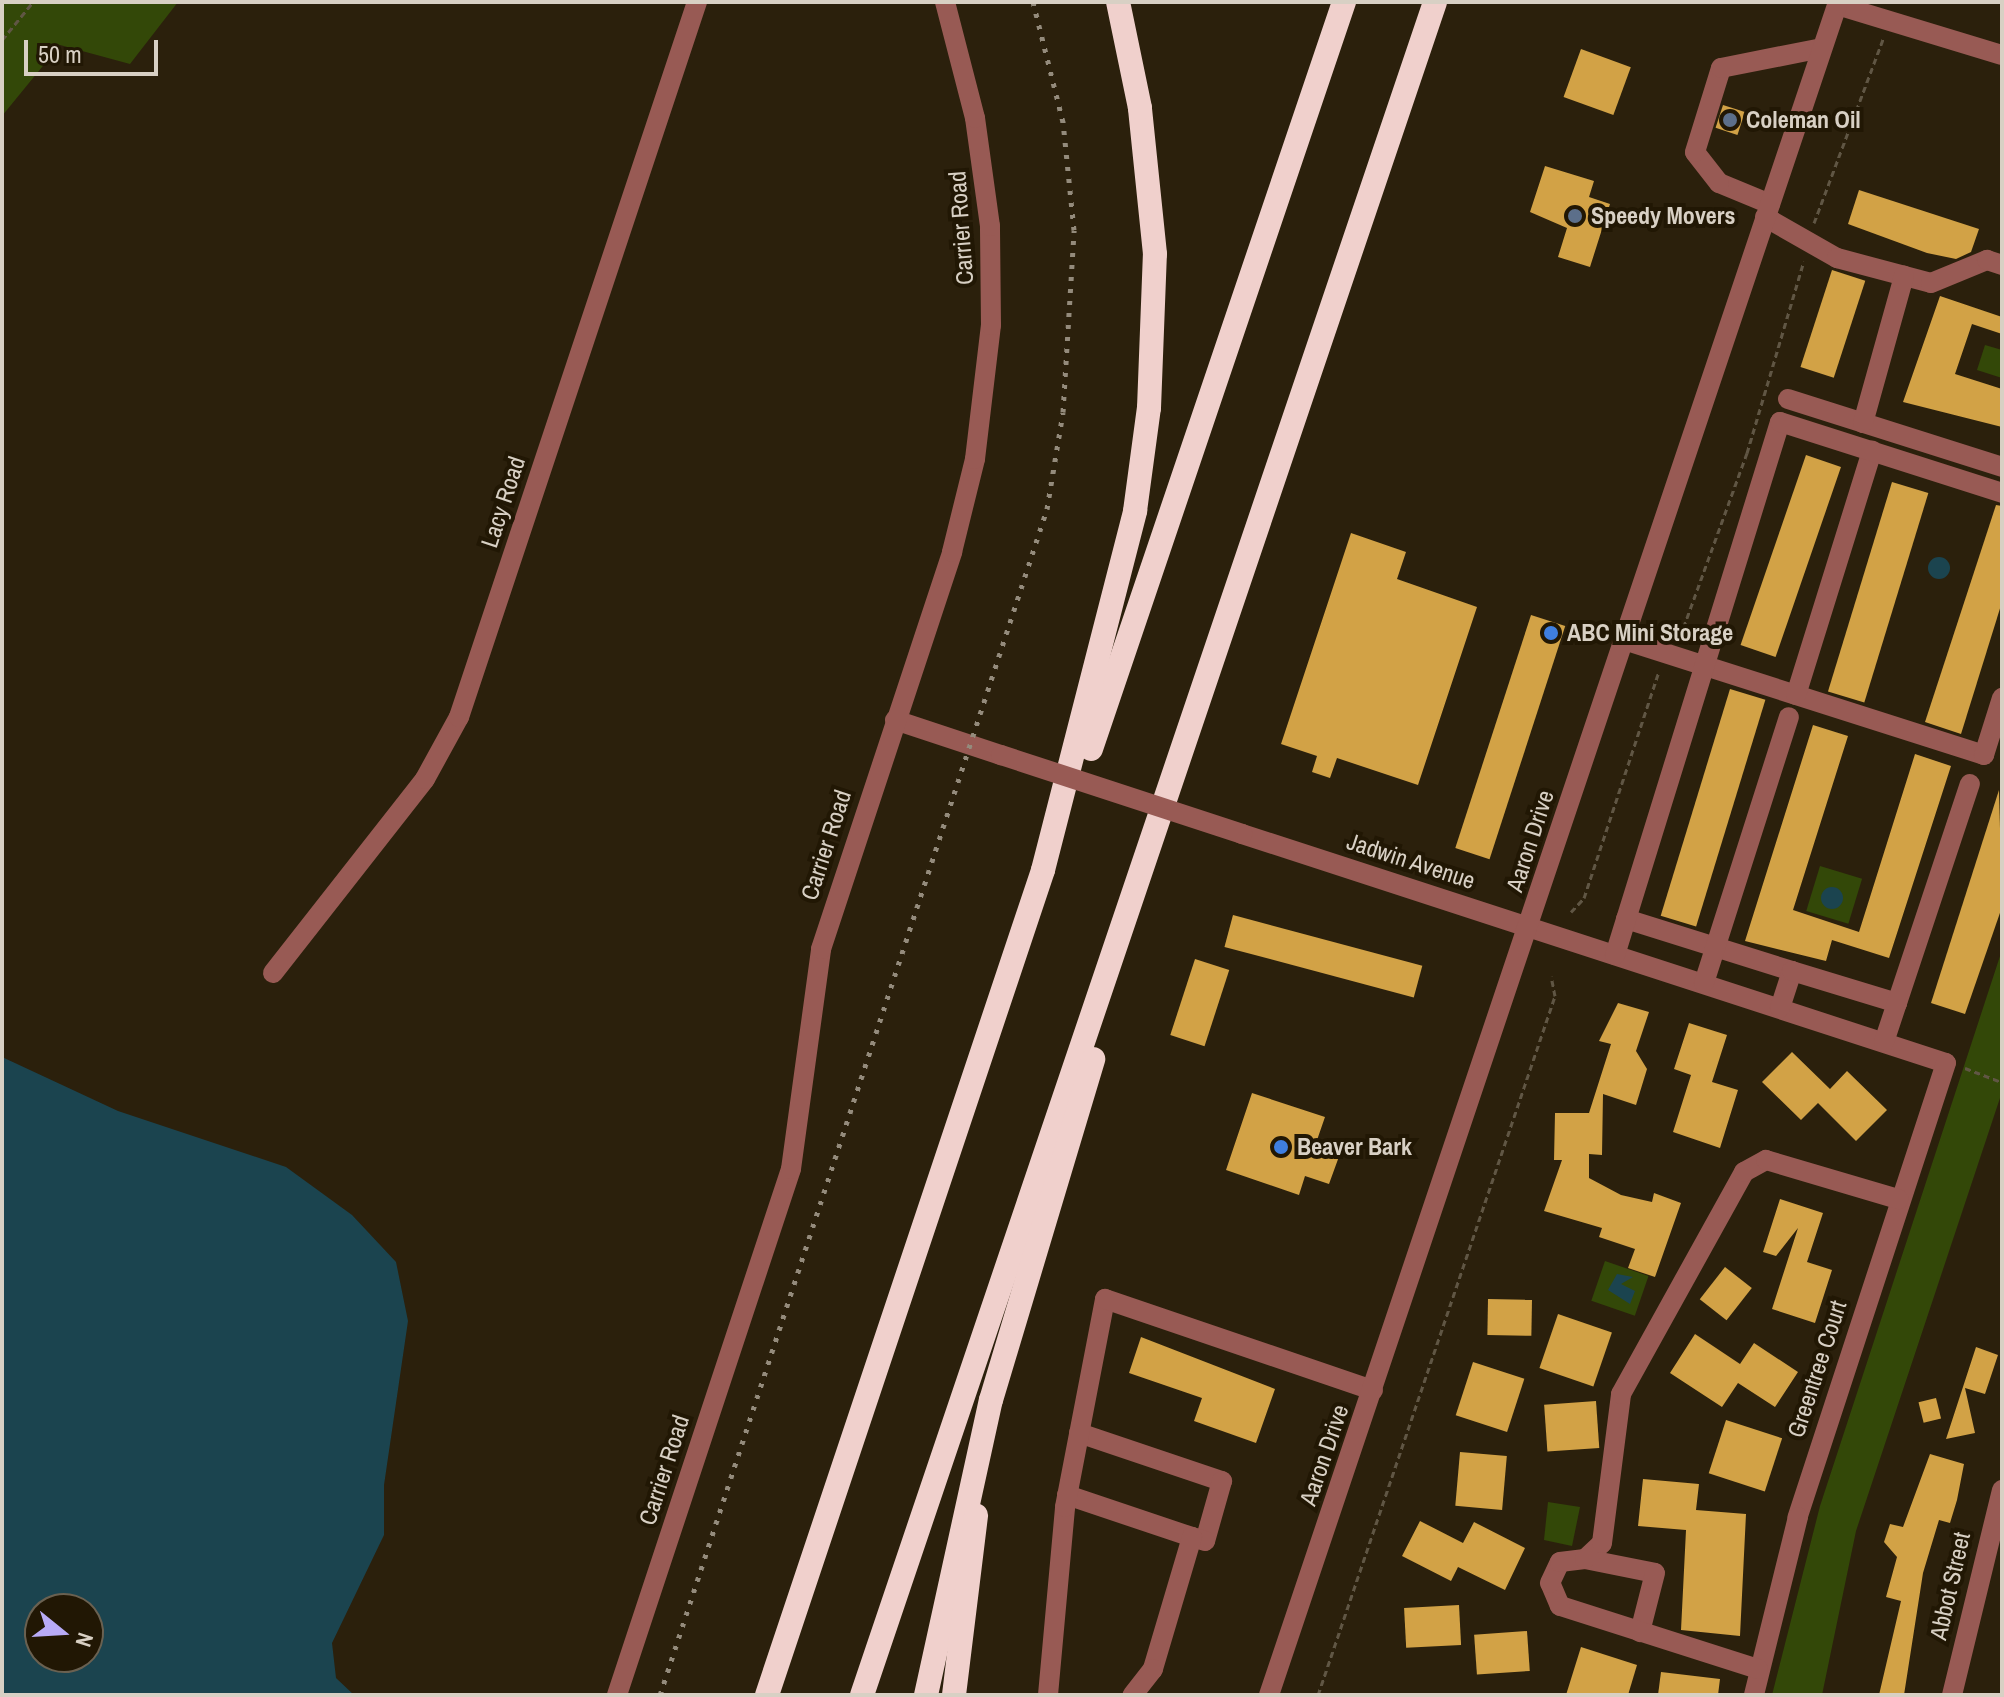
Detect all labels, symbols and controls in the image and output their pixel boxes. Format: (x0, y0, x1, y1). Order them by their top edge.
scale bar (28, 24, 162, 74)
text: 50 m (38, 38, 82, 70)
place label: Coleman Oil (1746, 106, 1861, 134)
marker: Coleman Oil (1721, 111, 1739, 129)
street label: Carrier Road (943, 170, 979, 286)
place label: Speedy Movers (1591, 202, 1735, 230)
marker: Speedy Movers (1566, 207, 1584, 225)
street label: Lacy Road (475, 453, 531, 551)
place label: ABC Mini Storage (1567, 619, 1733, 647)
marker: ABC Mini Storage (1542, 624, 1560, 642)
street label: Carrier Road (795, 786, 857, 904)
street label: Aaron Drive (1500, 787, 1560, 895)
street label: Jadwin Avenue (1343, 827, 1479, 895)
place label: Beaver Bark (1297, 1133, 1412, 1161)
marker: Beaver Bark (1272, 1138, 1290, 1156)
street label: Greentree Court (1781, 1297, 1853, 1441)
street label: Aaron Drive (1293, 1401, 1355, 1509)
street label: Carrier Road (633, 1411, 695, 1529)
street label: Abbot Street (1924, 1529, 1976, 1643)
north arrow (24, 1593, 104, 1673)
text: N (69, 1629, 101, 1651)

